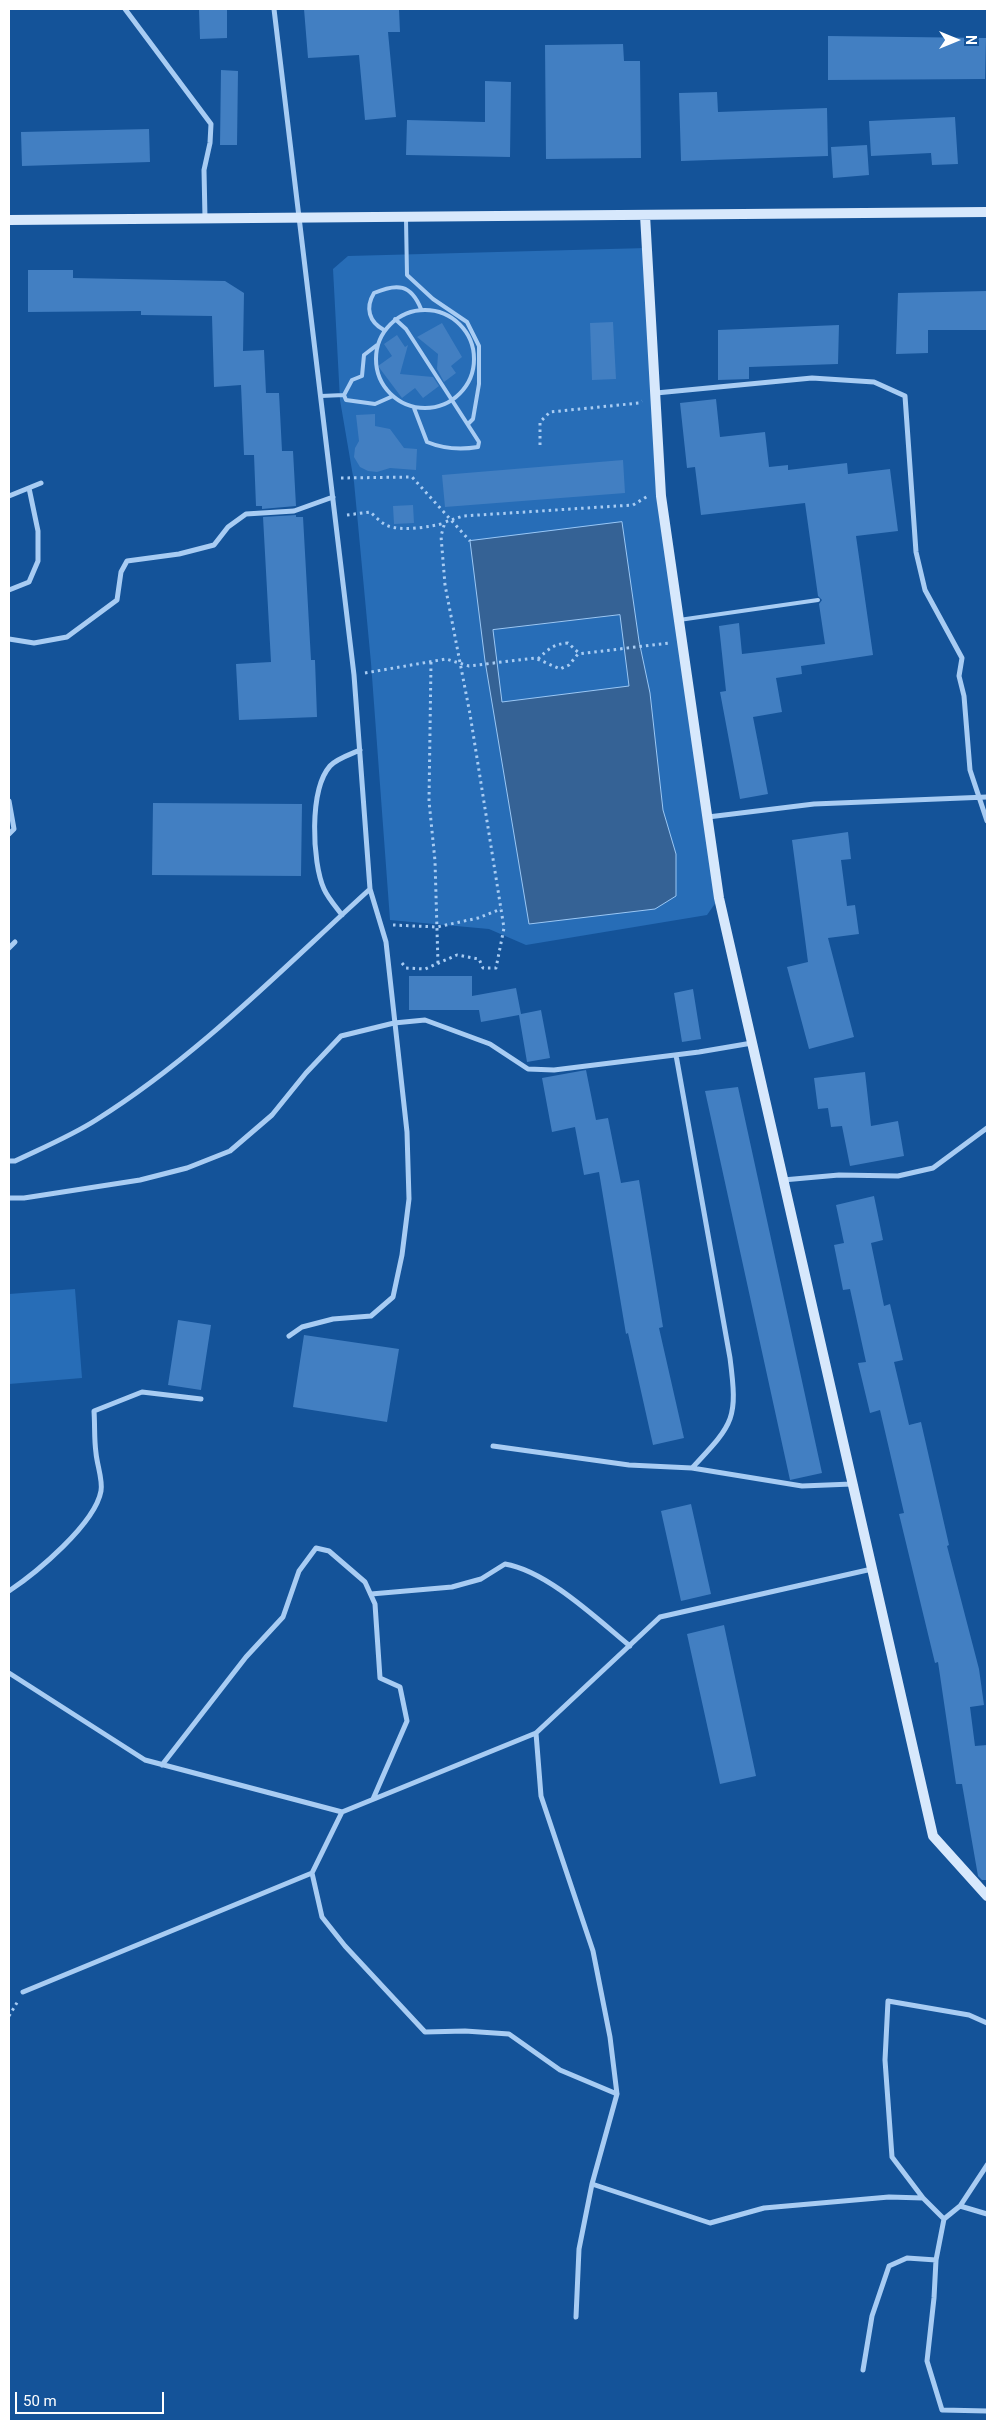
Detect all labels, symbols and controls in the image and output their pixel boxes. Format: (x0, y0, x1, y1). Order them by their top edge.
north arrow (931, 15, 981, 65)
text: N (963, 35, 979, 45)
scale bar (18, 2382, 166, 2414)
text: 50 m (23, 2392, 57, 2410)

